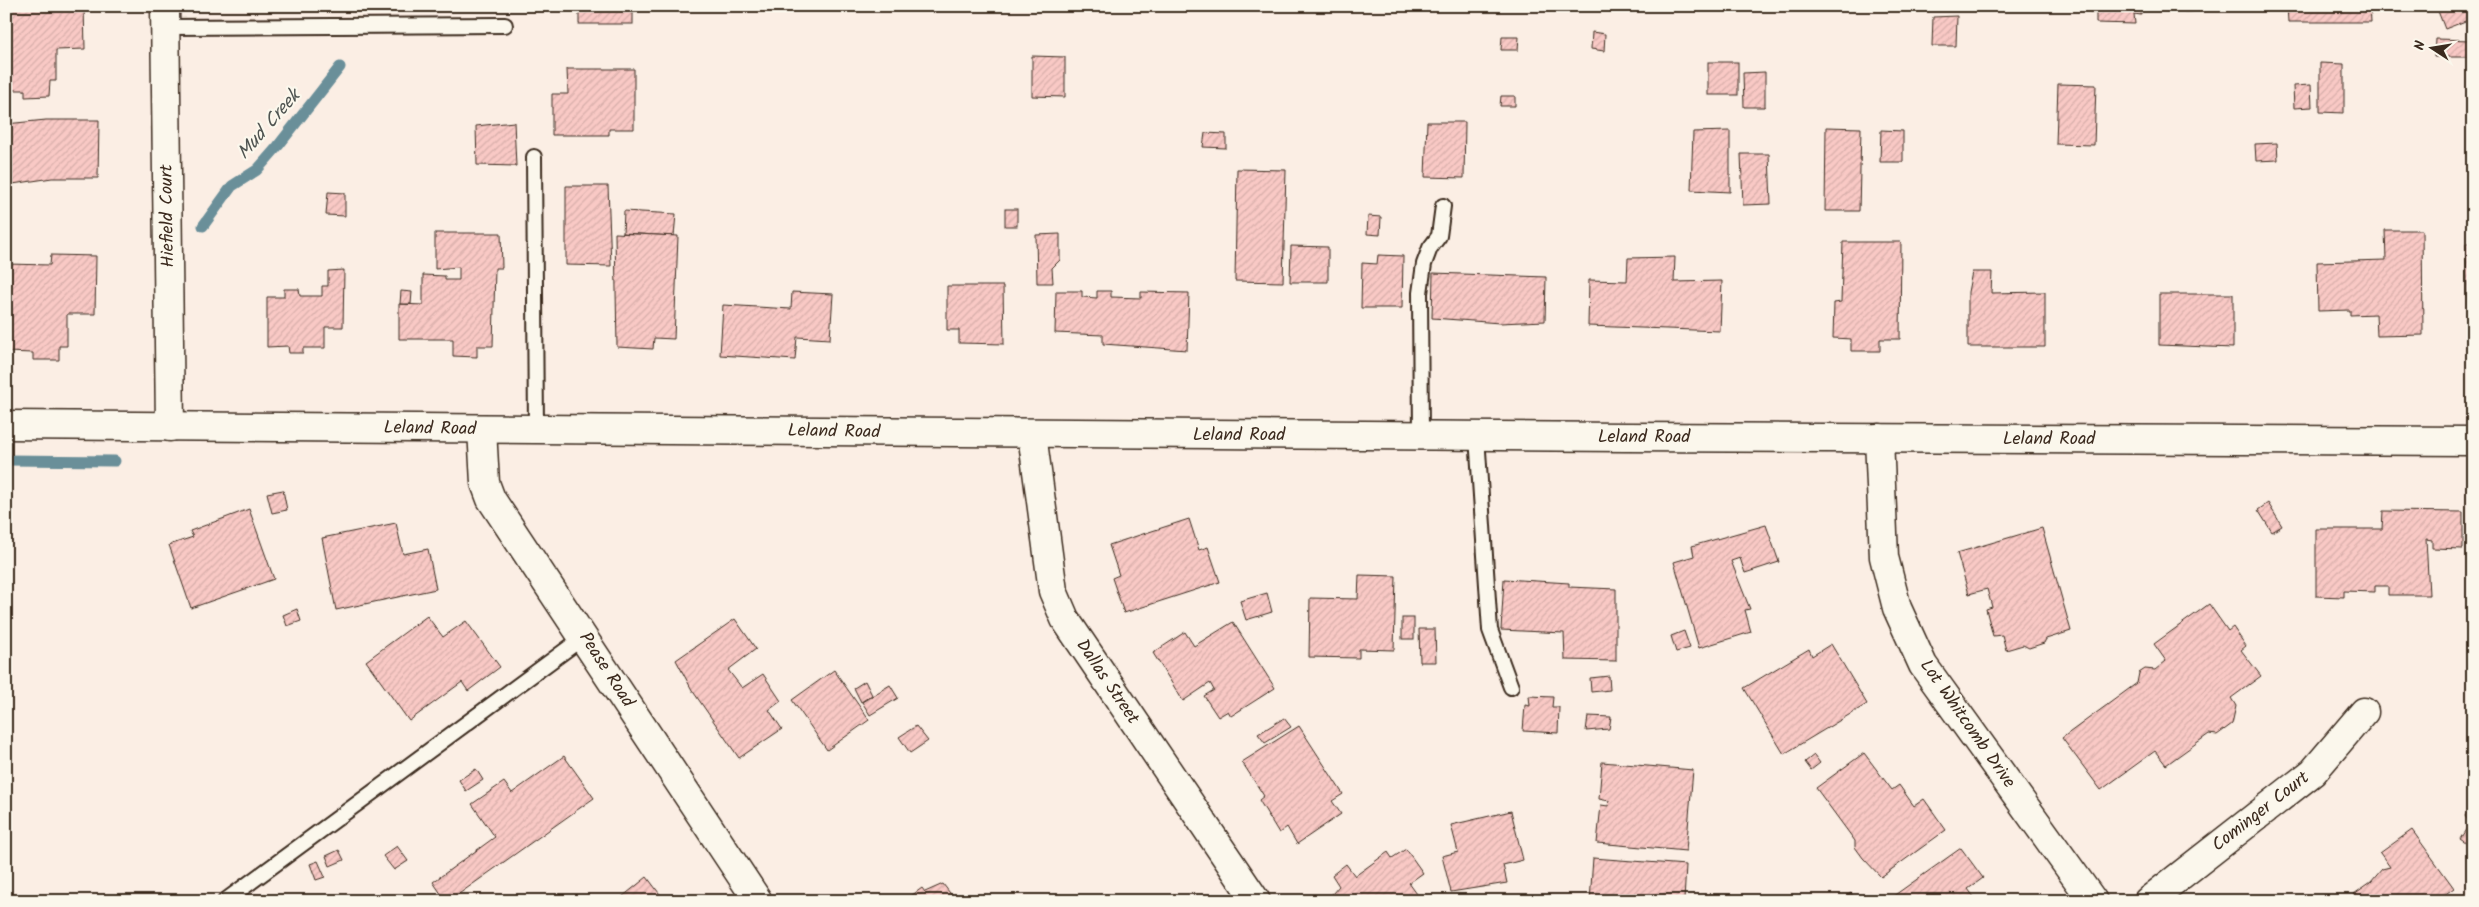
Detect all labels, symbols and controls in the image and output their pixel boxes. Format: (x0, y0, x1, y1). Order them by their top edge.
north arrow (2406, 22, 2456, 72)
text: N (2409, 39, 2432, 52)
water label: Mud Creek (230, 81, 310, 167)
street label: Hiefield Court (153, 163, 183, 268)
street label: Leland Road (383, 414, 478, 444)
street label: Leland Road (787, 417, 882, 447)
street label: Leland Road (1193, 421, 1286, 450)
street label: Leland Road (1598, 423, 1691, 452)
street label: Leland Road (2003, 425, 2096, 454)
street label: Pease Road (571, 626, 642, 715)
street label: Dallas Street (1068, 633, 1147, 732)
street label: Lot Whitcomb Drive (1912, 653, 2022, 795)
street label: Cominger Court (2206, 764, 2317, 860)

